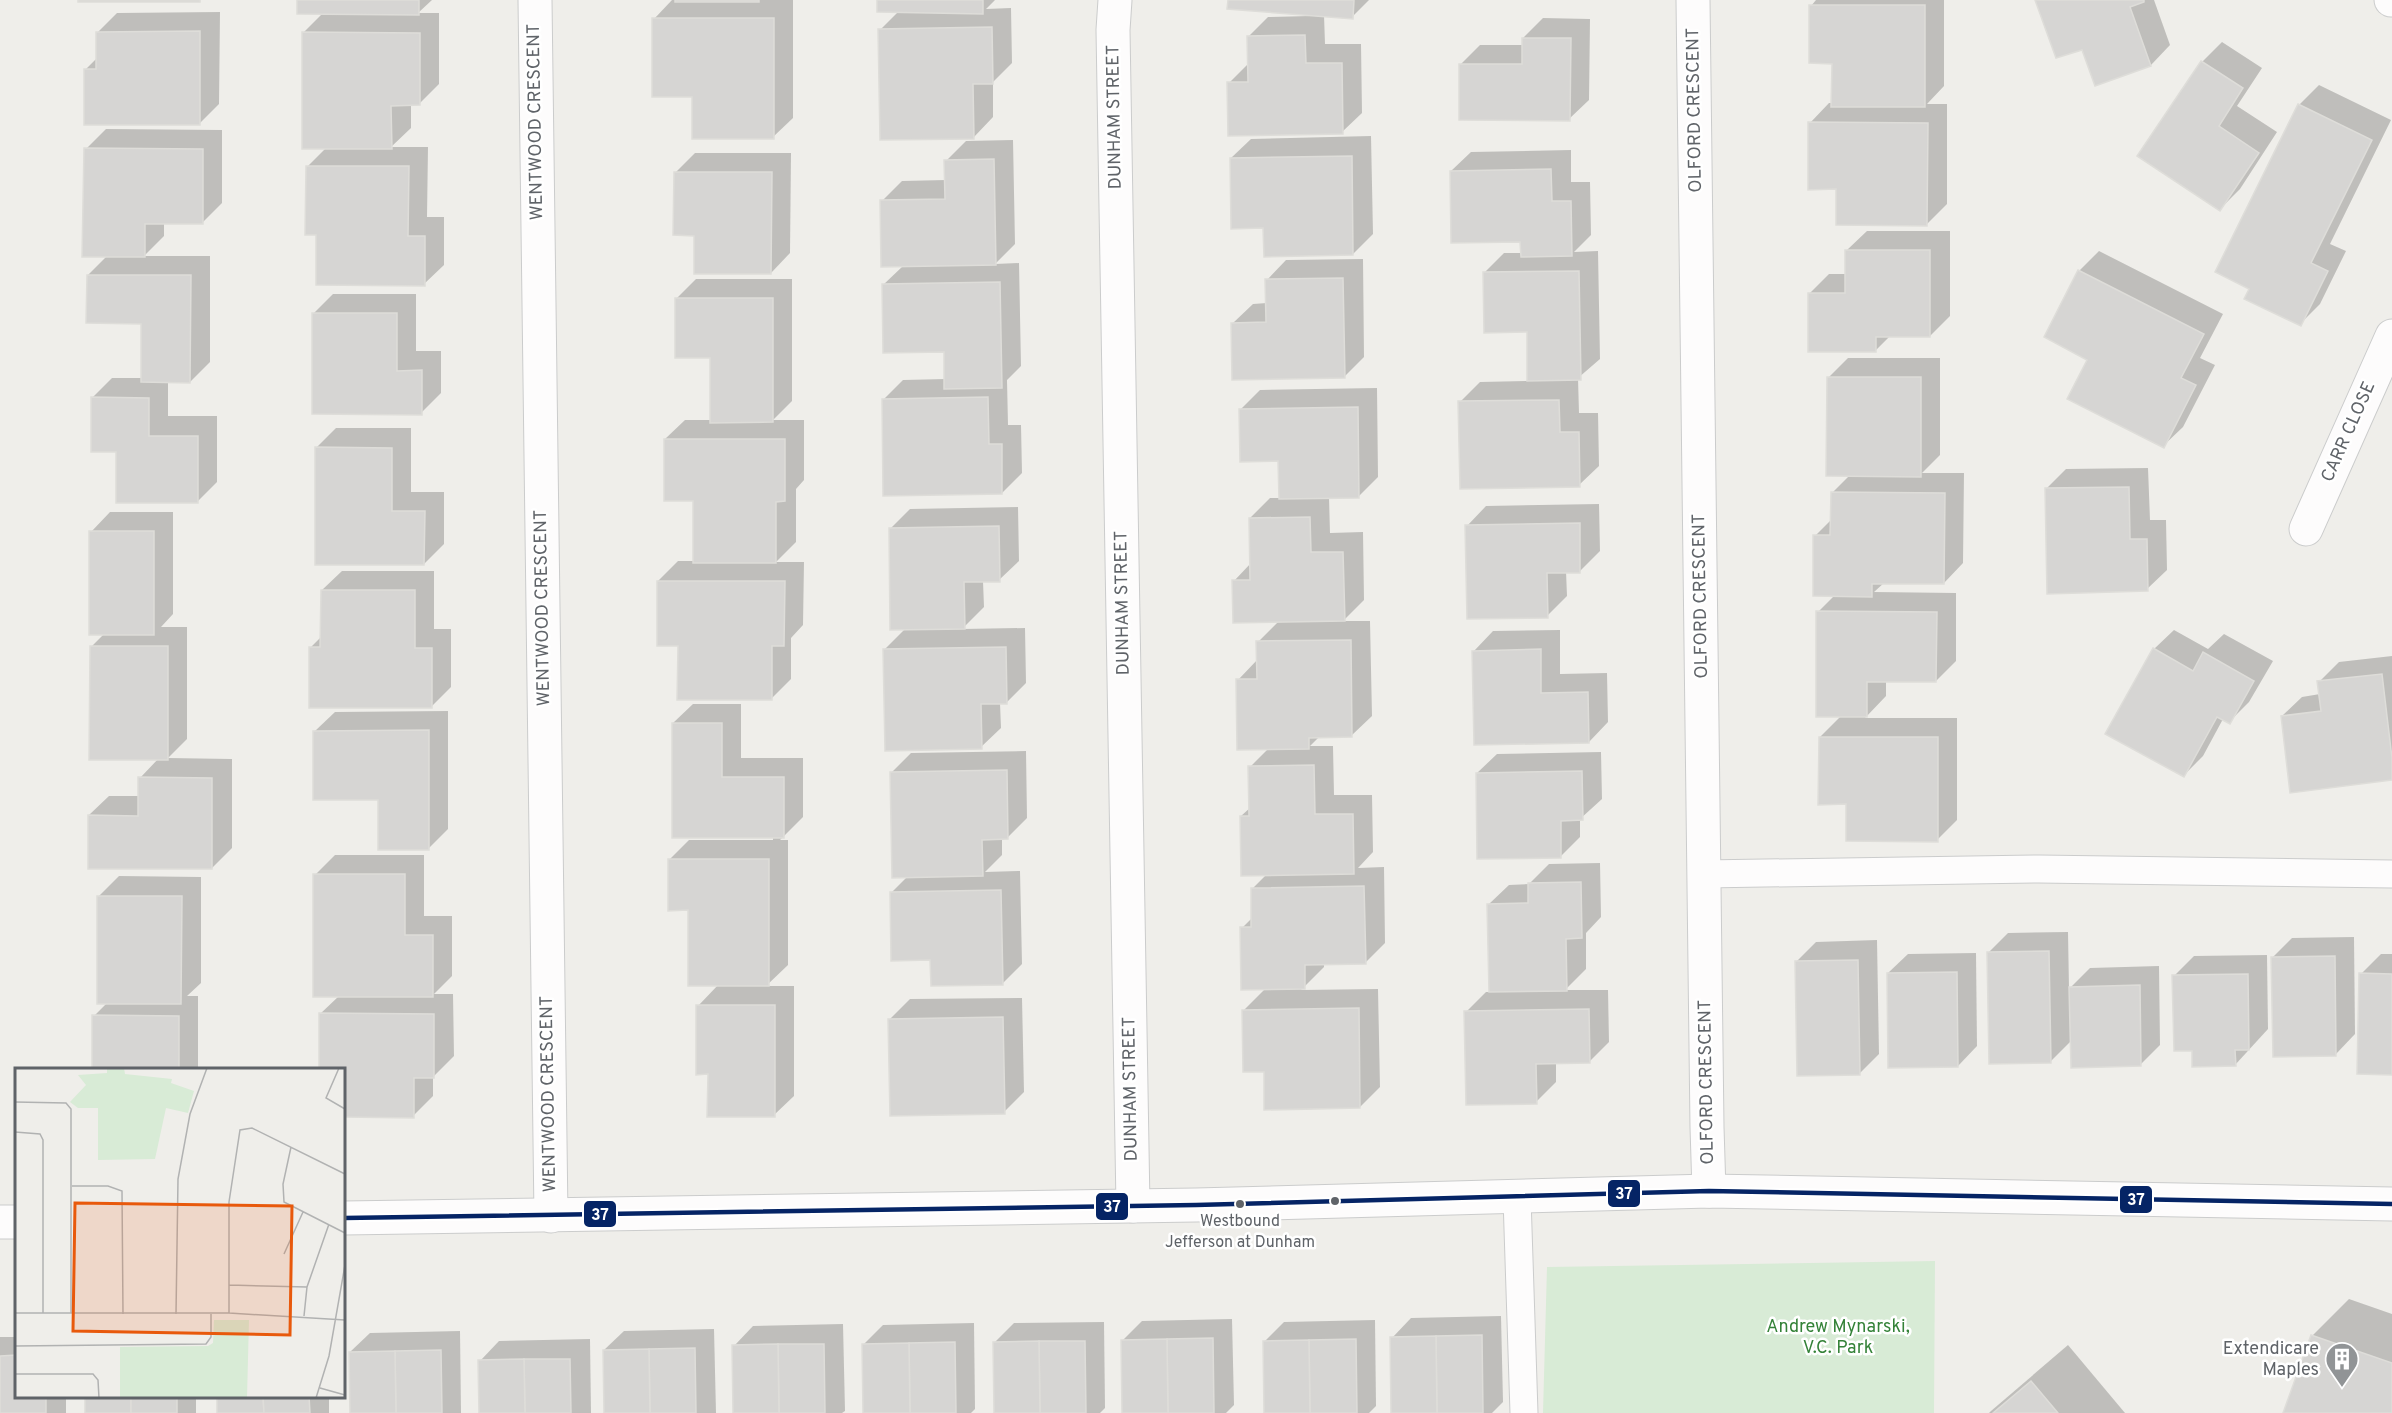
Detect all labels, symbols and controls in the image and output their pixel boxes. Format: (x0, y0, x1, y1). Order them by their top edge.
street label: WENTWOOD CRESCENT (523, 23, 549, 221)
street label: OLFORD CRESCENT (1682, 27, 1708, 193)
street label: DUNHAM STREET (1102, 44, 1128, 190)
street label: CARR CLOSE (2317, 378, 2381, 486)
street label: WENTWOOD CRESCENT (530, 509, 556, 707)
street label: OLFORD CRESCENT (1688, 513, 1714, 679)
street label: DUNHAM STREET (1110, 530, 1136, 676)
street label: WENTWOOD CRESCENT (536, 995, 562, 1193)
street label: OLFORD CRESCENT (1694, 999, 1720, 1165)
street label: DUNHAM STREET (1118, 1016, 1144, 1162)
inset map (15, 1068, 345, 1398)
line badge: 37 (1607, 1179, 1641, 1208)
text: 37 (1615, 1185, 1633, 1205)
line badge: 37 (2119, 1185, 2153, 1214)
text: 37 (2127, 1191, 2145, 1211)
line badge: 37 (1095, 1192, 1129, 1221)
unlabelled marker (1329, 1195, 1341, 1207)
text: 37 (1103, 1198, 1121, 1218)
marker: Westbound Jefferson at Dunham (1234, 1198, 1246, 1210)
line badge: 37 (583, 1200, 617, 1228)
text: 37 (591, 1206, 609, 1226)
place label: Westbound Jefferson at Dunham (1165, 1212, 1315, 1253)
park label: Andrew Mynarski, V.C. Park (1766, 1316, 1910, 1360)
place label: Extendicare Maples (2223, 1338, 2319, 1382)
building icon: Extendicare Maples (2324, 1341, 2360, 1388)

